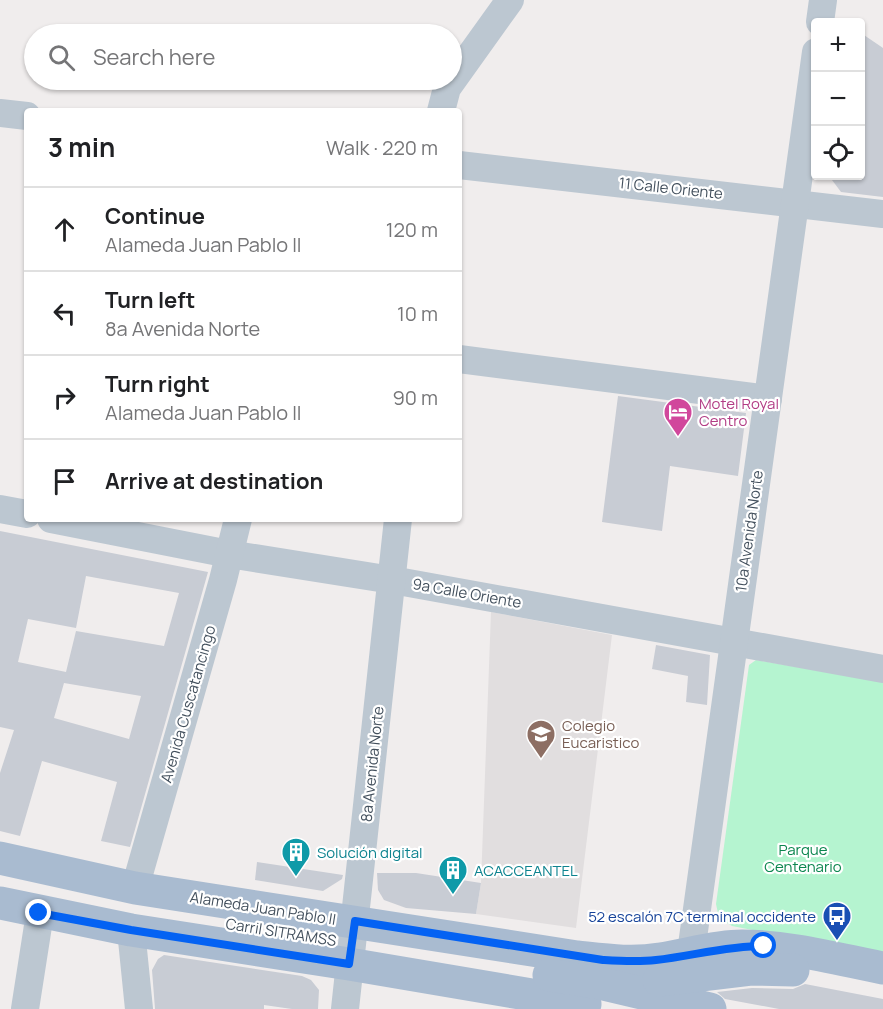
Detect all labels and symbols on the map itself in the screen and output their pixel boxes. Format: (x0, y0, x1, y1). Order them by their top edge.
street label: 11 Calle Oriente (618, 172, 724, 204)
place label: Motel Royal Centro (699, 393, 779, 431)
hotel icon: Motel Royal Centro (662, 396, 694, 438)
street label: 10a Avenida Norte (730, 469, 768, 593)
street label: 9a Calle Oriente (411, 573, 523, 613)
street label: Avenida Cuscatancingo (155, 623, 221, 785)
street label: 8a Avenida Norte (355, 705, 389, 823)
place label: Colegio Eucaristico (562, 715, 639, 753)
school or university icon: Colegio Eucaristico (525, 718, 557, 760)
building icon: Solución digital (280, 836, 312, 878)
park label: Parque Centenario (764, 839, 842, 877)
place label: Solución digital (317, 842, 423, 863)
building icon: ACACCEANTEL (437, 854, 469, 896)
place label: ACACCEANTEL (474, 860, 578, 881)
street label: Alameda Juan Pablo II (189, 886, 337, 930)
route end (25, 899, 51, 925)
bus stop icon: 52 escalón 7C terminal occidente (821, 900, 853, 942)
place label: 52 escalón 7C terminal occidente (588, 906, 816, 927)
street label: Carril SITRAMSS (224, 913, 338, 951)
route start (750, 932, 776, 958)

